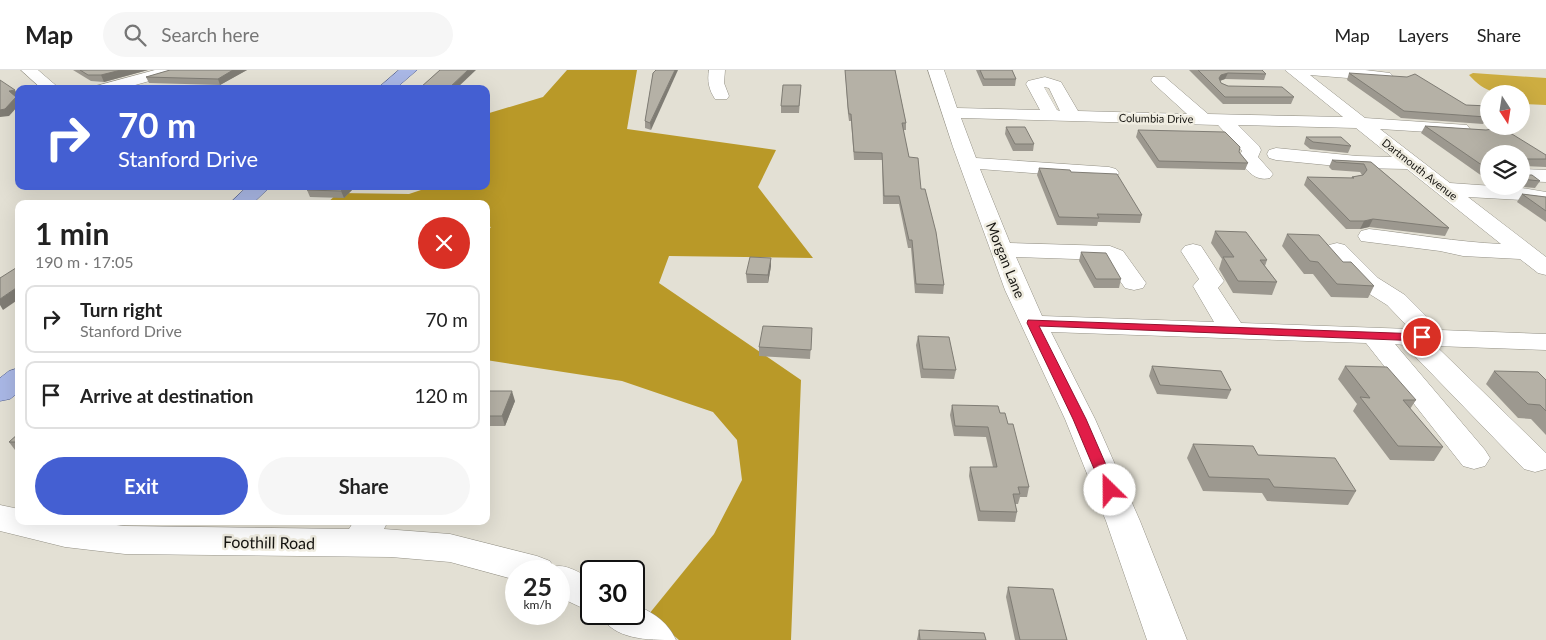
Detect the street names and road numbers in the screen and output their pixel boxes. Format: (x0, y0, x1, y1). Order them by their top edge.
street label: Columbia Drive (1119, 111, 1194, 125)
street label: Dartmouth Avenue (1380, 136, 1460, 203)
street label: Morgan Lane (983, 219, 1029, 301)
street label: Foothill Road (223, 532, 315, 552)

